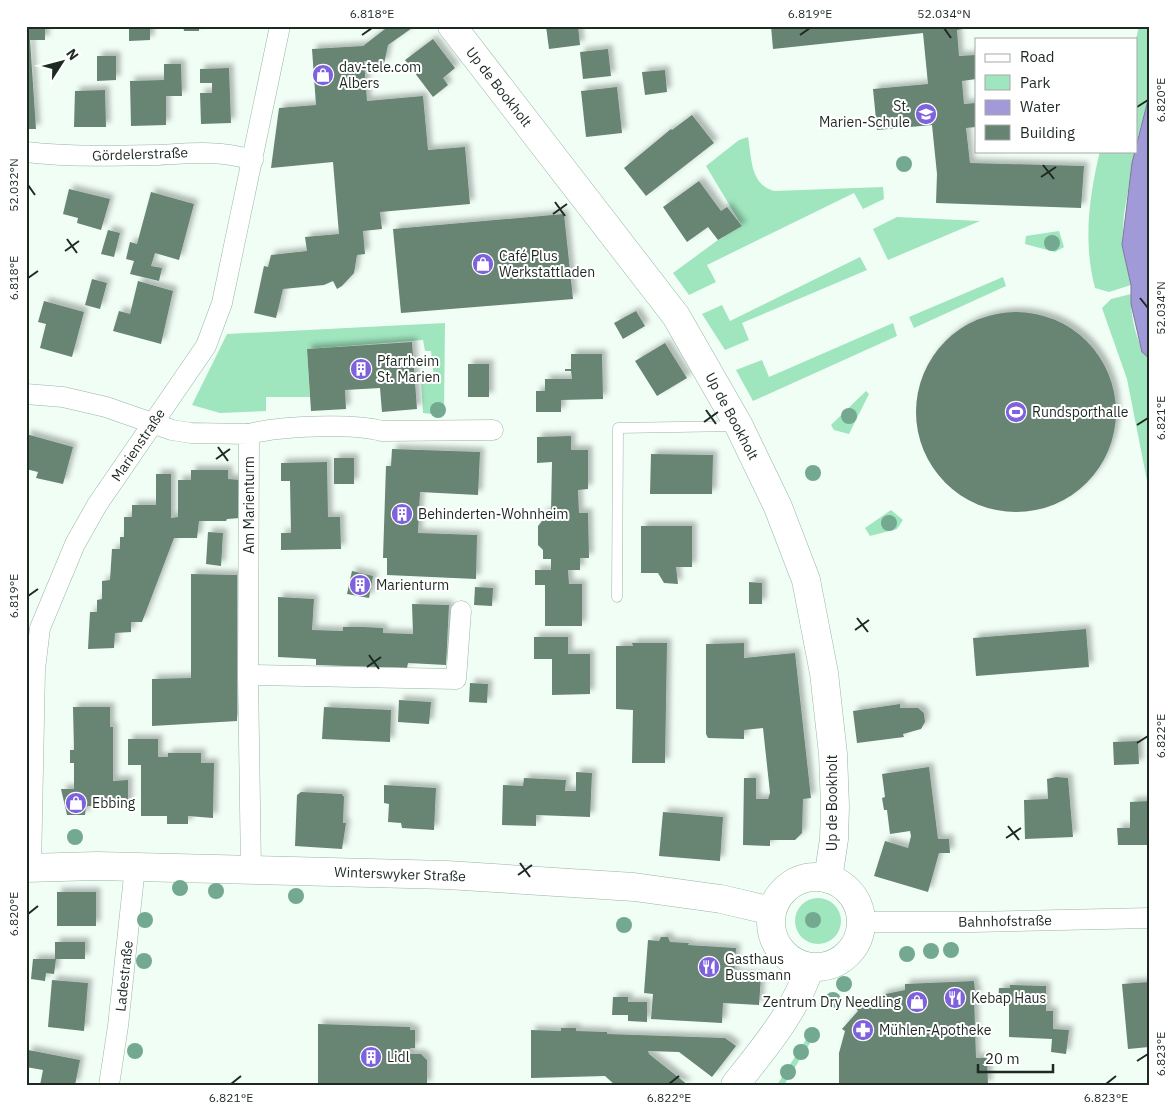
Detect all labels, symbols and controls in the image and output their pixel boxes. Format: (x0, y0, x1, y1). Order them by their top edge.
text: 6.818°E (350, 6, 394, 21)
text: 6.819°E (788, 6, 832, 21)
text: 52.034°N (917, 6, 971, 21)
north arrow (38, 38, 88, 88)
legend (975, 38, 1138, 152)
street label: Up de Bookholt (462, 43, 536, 131)
text: N (62, 45, 83, 64)
text: Road (1020, 47, 1055, 66)
place label: dav-tele.com Albers (339, 58, 421, 92)
shop icon: dav-tele.com Albers (311, 63, 335, 87)
text: Park (1020, 73, 1050, 92)
text: 6.820°E (1153, 78, 1168, 122)
place label: St. Marien-Schule (819, 97, 910, 131)
text: Water (1020, 97, 1061, 116)
school or university icon: St. Marien-Schule (914, 102, 938, 126)
text: Building (1020, 123, 1075, 142)
street label: Gördelerstraße (92, 143, 189, 165)
text: 52.032°N (6, 158, 21, 212)
place label: Café Plus Werkstattladen (499, 247, 595, 281)
shop icon: Café Plus Werkstattladen (471, 252, 495, 276)
text: 6.818°E (6, 256, 21, 300)
text: 52.034°N (1153, 281, 1168, 335)
place label: Pfarrheim St. Marien (377, 352, 440, 386)
building icon: Pfarrheim St. Marien (349, 357, 373, 381)
street label: Up de Bookholt (701, 369, 763, 463)
text: 6.821°E (1153, 396, 1168, 440)
sports icon: Rundsporthalle (1004, 400, 1028, 424)
place label: Rundsporthalle (1032, 403, 1129, 421)
street label: Marienstraße (107, 405, 169, 485)
street label: Am Marienturm (240, 456, 258, 554)
building icon: Behinderten-Wohnheim (390, 502, 414, 526)
place label: Behinderten-Wohnheim (418, 505, 569, 523)
building icon: Marienturm (348, 573, 372, 597)
text: 6.819°E (6, 574, 21, 618)
place label: Marienturm (376, 576, 449, 594)
text: 6.822°E (1153, 714, 1168, 758)
street label: Up de Bookholt (823, 755, 841, 851)
shop icon: Ebbing (64, 791, 88, 815)
place label: Ebbing (92, 794, 136, 812)
street label: Winterswyker Straße (334, 863, 466, 885)
text: 6.820°E (6, 892, 21, 936)
street label: Bahnhofstraße (958, 911, 1052, 931)
street label: Ladestraße (111, 939, 137, 1012)
place label: Gasthaus Bussmann (725, 950, 791, 984)
restaurant icon: Gasthaus Bussmann (697, 955, 721, 979)
restaurant icon: Kebap Haus (943, 986, 967, 1010)
place label: Kebap Haus (971, 989, 1047, 1007)
shop icon: Zentrum Dry Needling (905, 990, 929, 1014)
place label: Zentrum Dry Needling (763, 993, 902, 1011)
pharmacy icon: Mühlen-Apotheke (851, 1018, 875, 1042)
place label: Mühlen-Apotheke (879, 1021, 992, 1039)
text: 6.823°E (1153, 1032, 1168, 1076)
scale bar (978, 1041, 1052, 1073)
building icon: Lidl (359, 1045, 383, 1069)
place label: Lidl (387, 1048, 410, 1066)
text: 20 m (985, 1049, 1020, 1068)
text: 6.821°E (209, 1090, 253, 1105)
text: 6.822°E (647, 1090, 691, 1105)
text: 6.823°E (1084, 1090, 1128, 1105)

